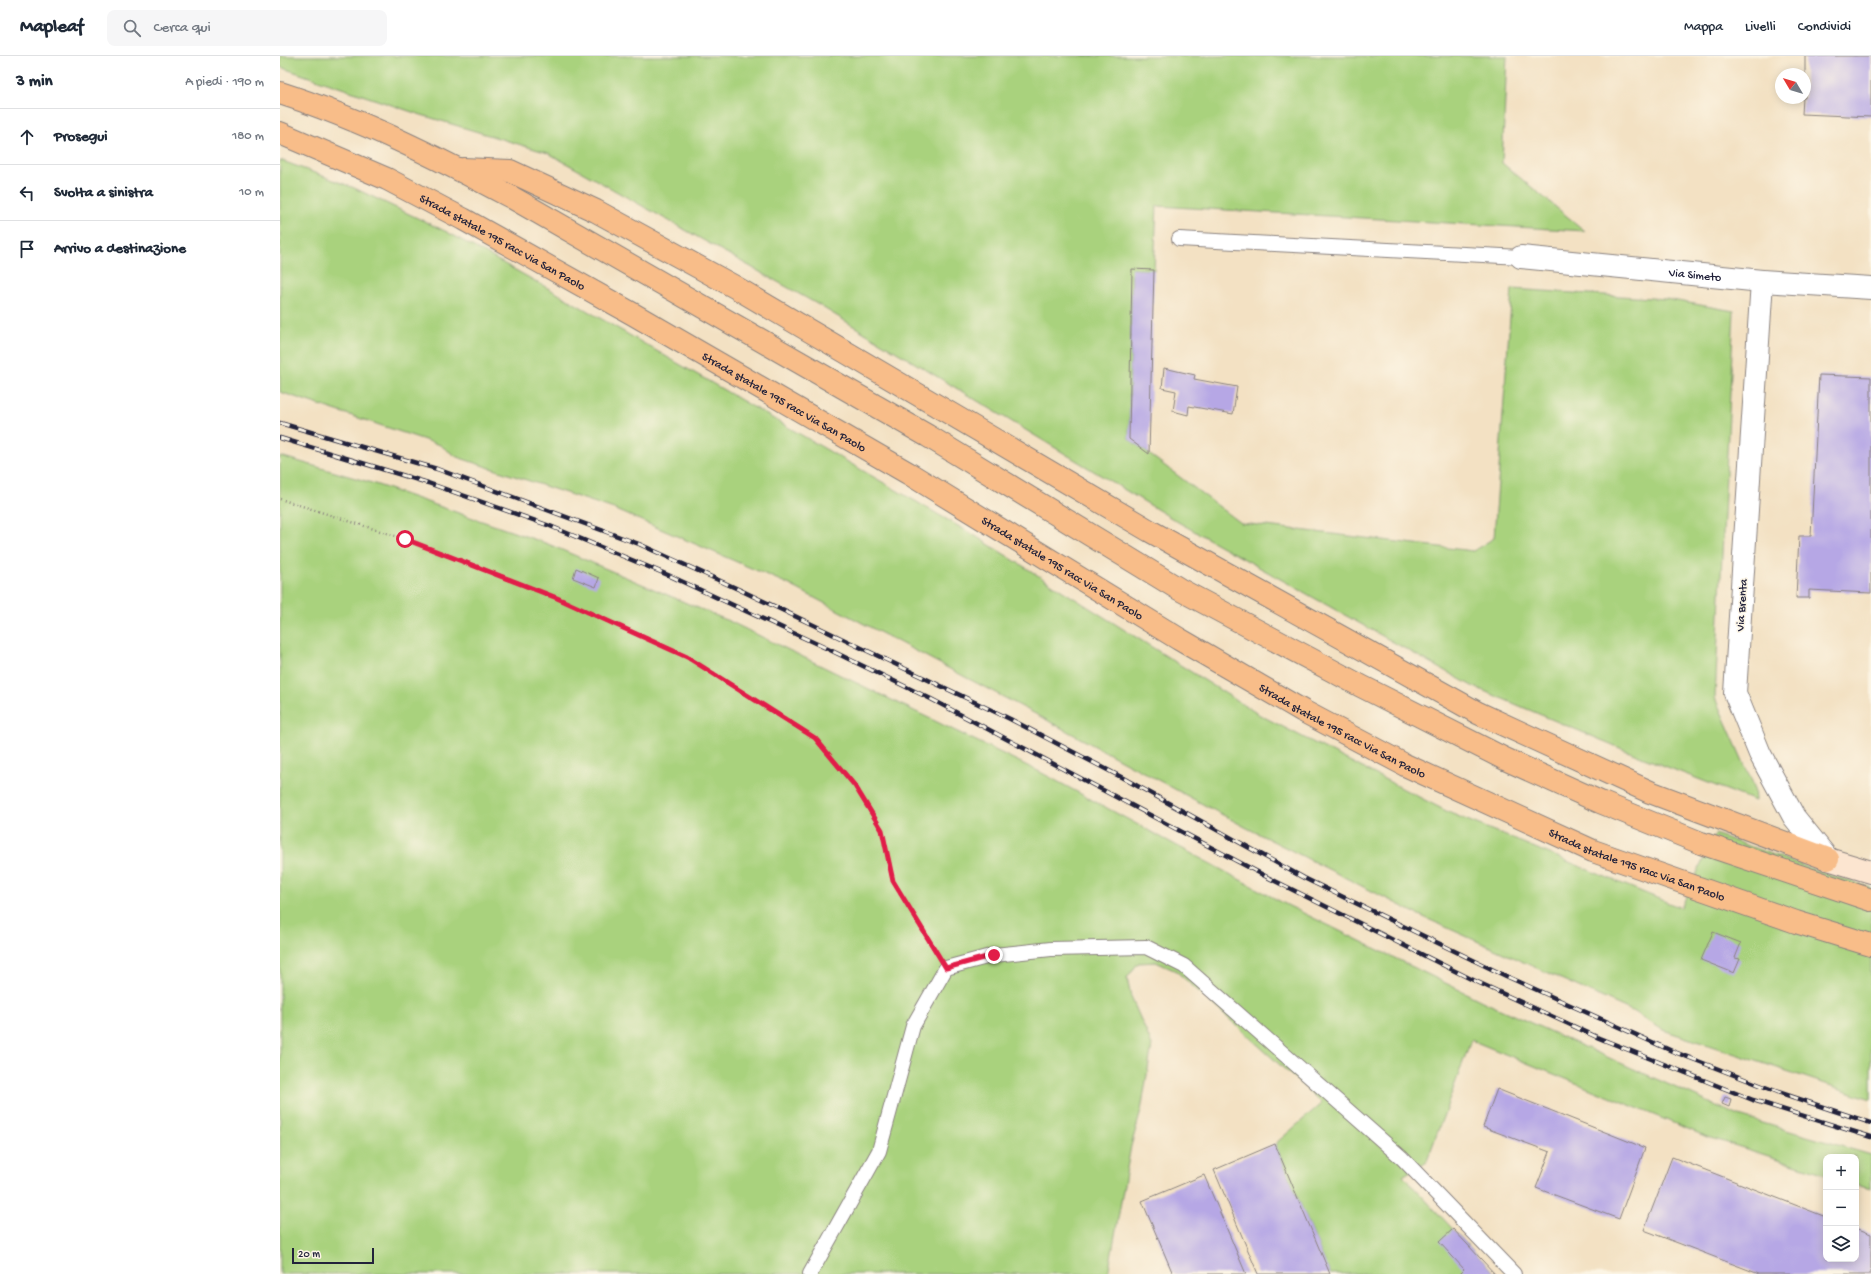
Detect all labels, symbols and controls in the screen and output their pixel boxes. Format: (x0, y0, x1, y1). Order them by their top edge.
search box (107, 10, 387, 46)
text: Mapleaf (20, 16, 83, 39)
icon: search (121, 17, 143, 39)
text: Cerca qui (153, 19, 211, 37)
text: Mappa (1684, 19, 1723, 36)
text: Livelli (1745, 19, 1776, 36)
text: Condividi (1798, 19, 1851, 36)
north arrow (1775, 68, 1811, 104)
text: 3 min (16, 72, 53, 92)
text: A piedi · 190 m (185, 75, 264, 90)
icon: ahead (16, 126, 38, 148)
text: Prosegui (54, 128, 107, 146)
text: 180 m (232, 129, 264, 144)
icon: left (16, 182, 38, 204)
text: Svolta a sinistra (54, 184, 153, 202)
text: 10 m (239, 185, 264, 200)
street label: Strada statale 195 racc Via San Paolo (416, 192, 587, 295)
icon: arrive (16, 238, 38, 260)
text: Arrivo a destinazione (54, 240, 186, 258)
street label: Via Simeto (1667, 267, 1722, 286)
street label: Strada statale 195 racc Via San Paolo (699, 350, 868, 456)
street label: Strada statale 195 racc Via San Paolo (978, 515, 1145, 624)
route start (396, 530, 414, 548)
street label: Via Brenta (1734, 578, 1752, 633)
street label: Strada statale 195 racc Via San Paolo (1256, 682, 1427, 782)
street label: Strada statale 195 racc Via San Paolo (1546, 827, 1726, 906)
route end (985, 946, 1003, 964)
map controls (1823, 1154, 1859, 1262)
button: + (1823, 1154, 1859, 1190)
button: − (1823, 1190, 1859, 1226)
button: layers (1823, 1226, 1859, 1262)
scale bar (292, 1246, 374, 1265)
text: 20 m (298, 1249, 320, 1261)

